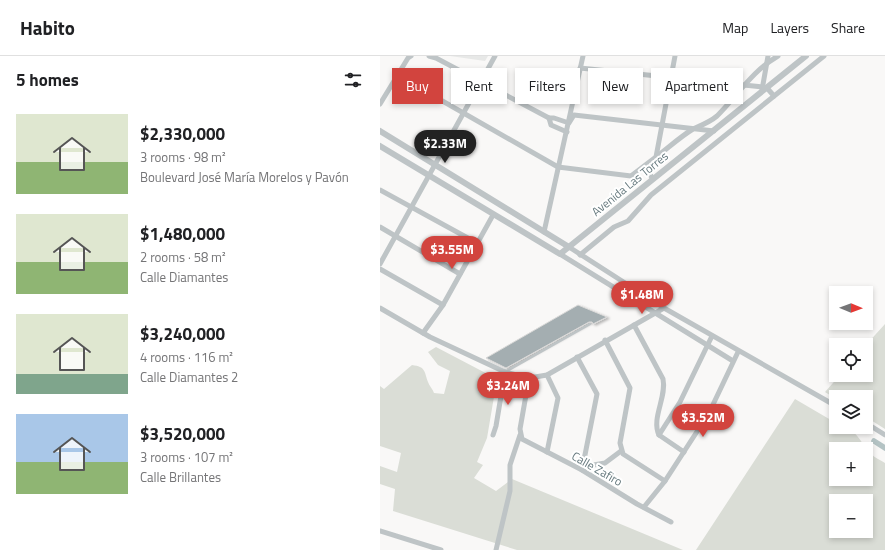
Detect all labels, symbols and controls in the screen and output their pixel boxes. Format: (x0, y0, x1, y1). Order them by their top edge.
text: Habito (20, 13, 75, 42)
text: Map (722, 17, 748, 38)
text: Layers (770, 17, 809, 38)
text: Share (831, 17, 865, 38)
text: 5 homes (16, 67, 79, 93)
chip: Buy (392, 68, 443, 104)
chip: Rent (451, 68, 507, 104)
chip: Filters (515, 68, 580, 104)
chip: New (588, 68, 643, 104)
chip: Apartment (651, 68, 743, 104)
icon: filters (342, 69, 364, 91)
text: $2,330,000 (140, 121, 225, 147)
icon: home (48, 130, 96, 178)
pin: $2.33M (412, 130, 478, 164)
text: $2.33M (423, 133, 467, 153)
street label: Avenida Las Torres (587, 146, 673, 221)
text: 3 rooms · 98 m² (140, 147, 226, 167)
text: Boulevard José María Morelos y Pavón (140, 167, 349, 187)
text: $1,480,000 (140, 221, 225, 247)
icon: home (48, 230, 96, 278)
pin: $3.55M (419, 236, 485, 270)
text: $3.55M (430, 239, 474, 259)
text: 2 rooms · 58 m² (140, 247, 226, 267)
text: Calle Diamantes (140, 267, 228, 287)
pin: $1.48M (609, 281, 675, 315)
text: $1.48M (620, 284, 664, 304)
north arrow (829, 286, 873, 330)
map controls (829, 286, 873, 538)
text: $3,240,000 (140, 321, 225, 347)
icon: home (48, 330, 96, 378)
button: locate (829, 338, 873, 382)
text: 4 rooms · 116 m² (140, 347, 233, 367)
text: Calle Diamantes 2 (140, 367, 238, 387)
pin: $3.24M (475, 372, 541, 406)
text: $3.24M (486, 375, 530, 395)
button: layers (829, 390, 873, 434)
pin: $3.52M (670, 404, 736, 438)
text: $3.52M (681, 407, 725, 427)
text: $3,520,000 (140, 421, 225, 447)
icon: home (48, 430, 96, 478)
button: + (829, 442, 873, 486)
street label: Calle Zafiro (568, 446, 626, 491)
text: 3 rooms · 107 m² (140, 447, 233, 467)
text: Calle Brillantes (140, 467, 221, 487)
button: − (829, 494, 873, 538)

